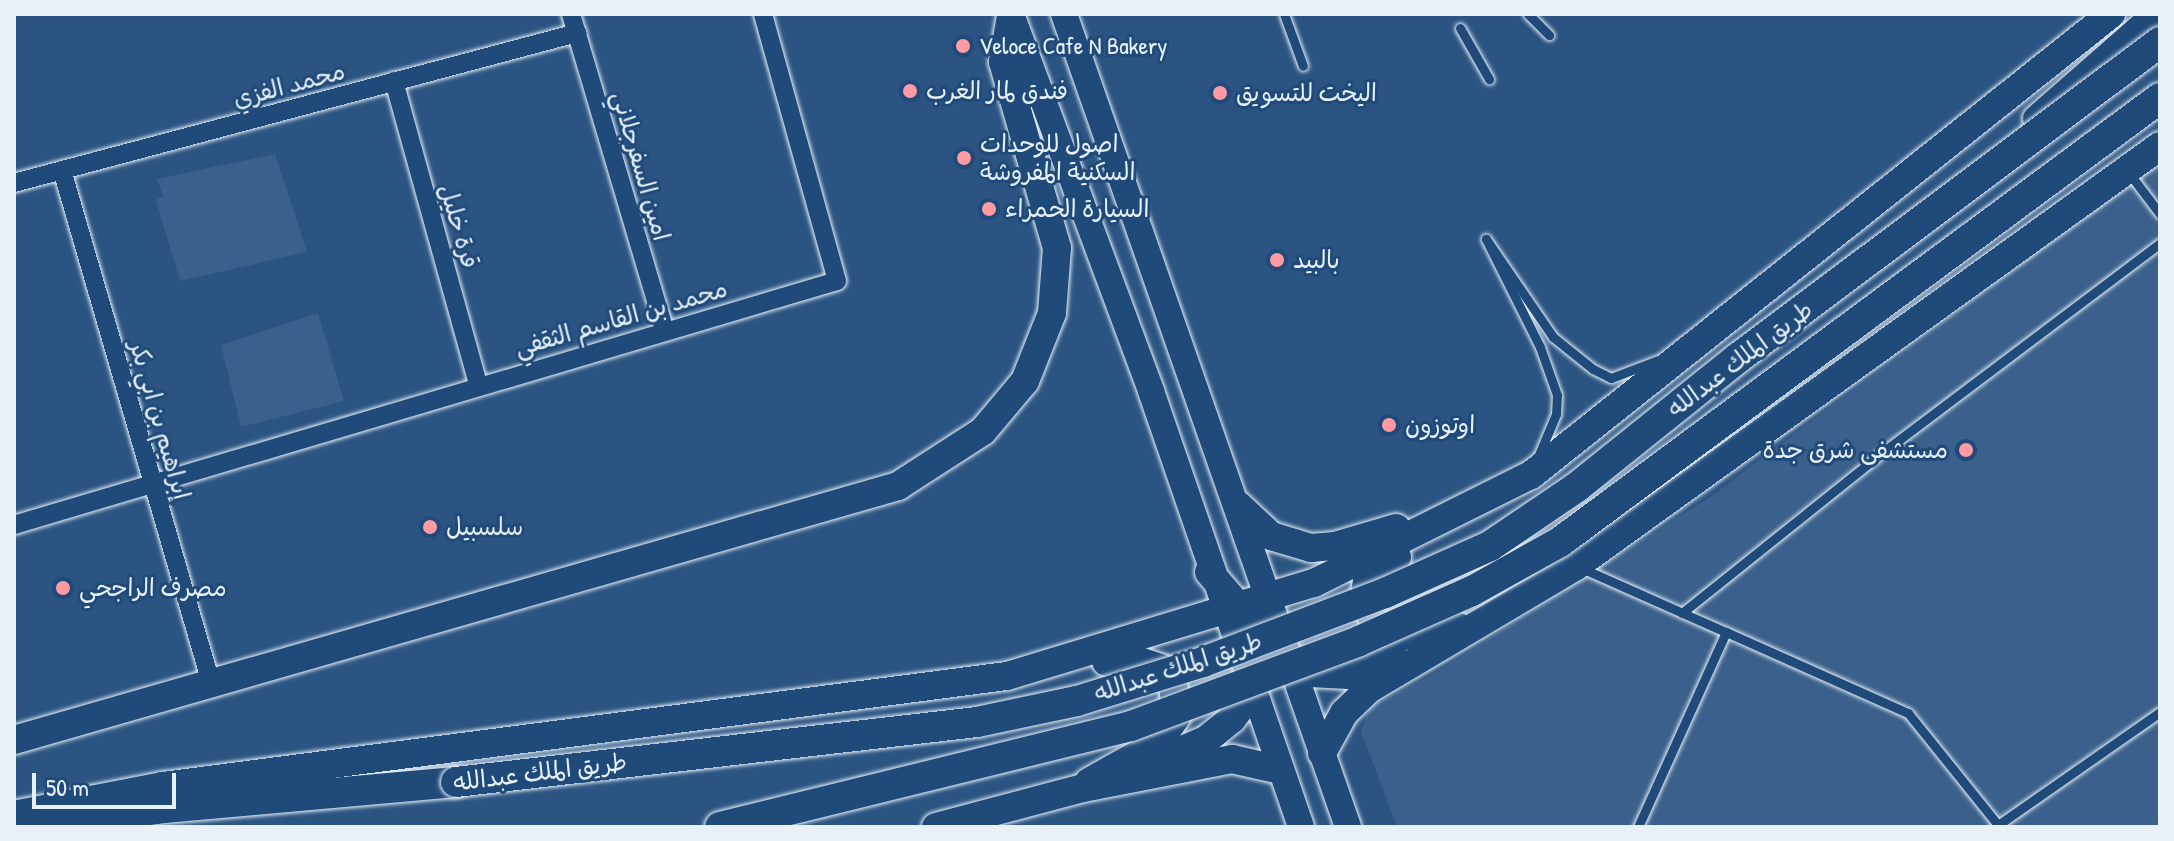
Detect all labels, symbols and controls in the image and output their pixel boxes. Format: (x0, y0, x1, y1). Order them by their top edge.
place label: Veloce Cafe N Bakery (979, 32, 1167, 60)
marker: Veloce Cafe N Bakery (954, 37, 972, 55)
street label: محمد الفزي (230, 56, 348, 114)
place label: فندق لمار الغرب (926, 77, 1068, 105)
place label: اليخت للتسويق (1236, 79, 1377, 107)
marker: فندق لمار الغرب (901, 82, 919, 100)
marker: اليخت للتسويق (1211, 84, 1229, 102)
street label: امين السفرجلاني (606, 88, 676, 244)
place label: اصول للوحدات السكنية المفروشة (980, 130, 1136, 186)
marker: اصول للوحدات السكنية المفروشة (955, 149, 973, 167)
street label: قرة خليل (433, 181, 485, 271)
place label: السيارة الحمراء (1005, 195, 1149, 223)
marker: السيارة الحمراء (980, 200, 998, 218)
place label: بالبيد (1293, 246, 1340, 274)
marker: بالبيد (1268, 251, 1286, 269)
street label: محمد بن القاسم الثقفي (511, 274, 731, 362)
street label: طريق الملك عبدالله (1662, 295, 1818, 423)
street label: إبراهيم بن ابي بكر (124, 337, 196, 503)
place label: اوتوزون (1405, 411, 1475, 439)
marker: اوتوزون (1380, 416, 1398, 434)
place label: مستشفى شرق جدة (1763, 436, 1948, 464)
marker: مستشفى شرق جدة (1955, 439, 1977, 461)
place label: سلسبيل (446, 513, 523, 541)
marker: سلسبيل (421, 518, 439, 536)
place label: مصرف الراجحي (79, 574, 227, 602)
marker: مصرف الراجحي (54, 579, 72, 597)
street label: طريق الملك عبدالله (1090, 626, 1266, 708)
street label: طريق الملك عبدالله (451, 747, 629, 797)
scale bar (36, 757, 180, 807)
text: 50 m (46, 771, 89, 803)

